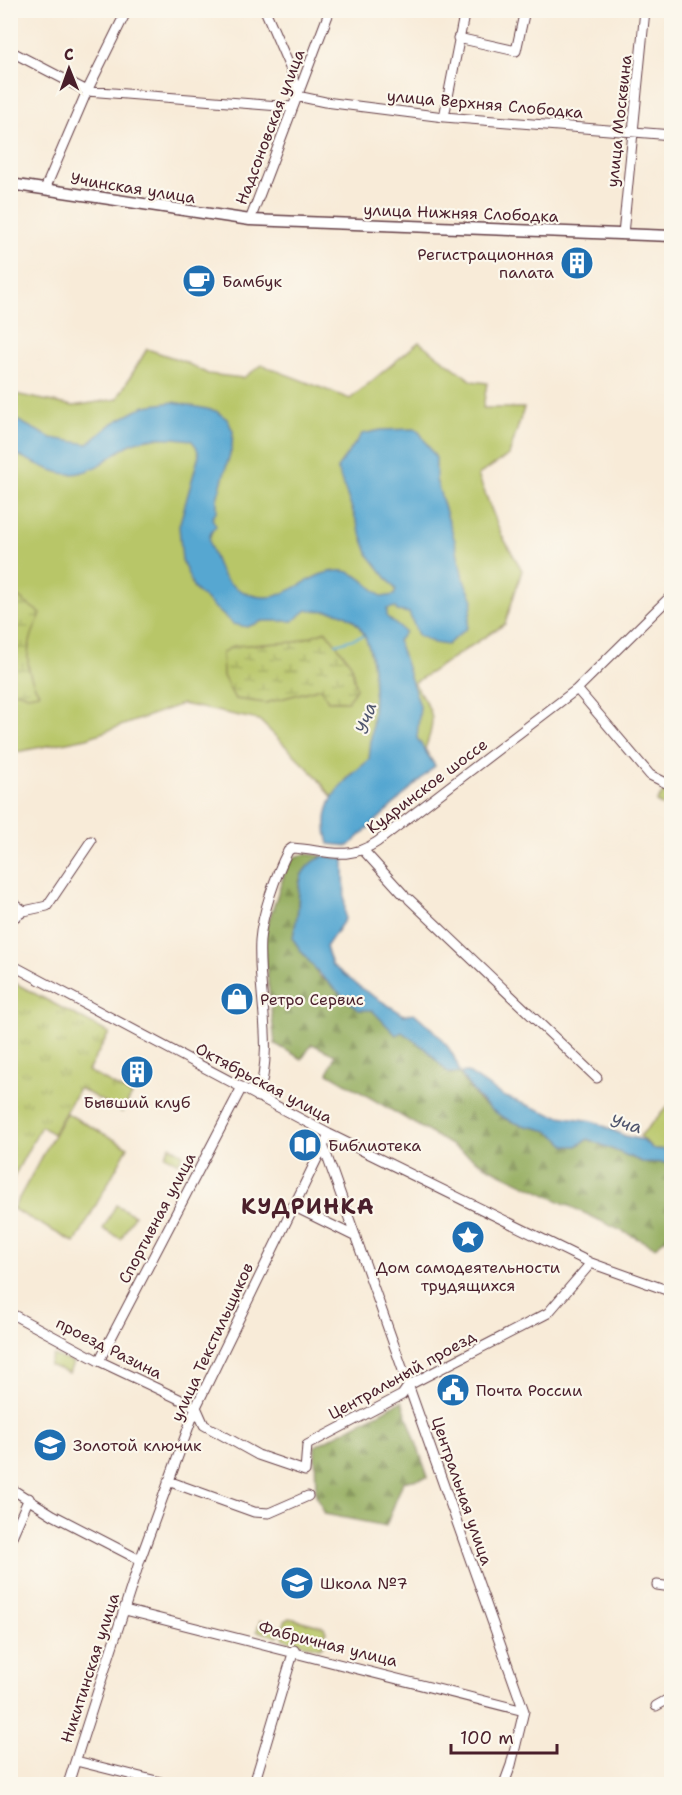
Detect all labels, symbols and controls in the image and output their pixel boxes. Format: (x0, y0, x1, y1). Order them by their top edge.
north arrow (39, 39, 99, 99)
text: С (64, 44, 74, 65)
street label: Надсоновская улица (231, 46, 309, 208)
street label: улица Москвина (602, 54, 636, 188)
street label: улица Верхняя Слободка (386, 85, 584, 123)
street label: Учинская улица (69, 168, 197, 208)
street label: улица Нижняя Слободка (363, 199, 559, 227)
place label: Регистрационная палата (417, 244, 554, 283)
building icon: Регистрационная палата (559, 245, 595, 281)
cafe icon: Бамбук (181, 263, 217, 299)
place label: Бамбук (222, 271, 283, 292)
water label: Уча (350, 699, 382, 737)
street label: Кудринское шоссе (362, 734, 492, 838)
shop icon: Ретро Сервис (219, 981, 255, 1017)
place label: Ретро Сервис (260, 989, 364, 1010)
street label: Октябрьская улица (192, 1038, 336, 1128)
building icon: Бывший клуб (119, 1054, 155, 1090)
place label: Бывший клуб (84, 1092, 191, 1113)
water label: Уча (608, 1109, 644, 1139)
library icon: Библиотека (287, 1127, 323, 1163)
place label: Библиотека (328, 1135, 421, 1156)
street label: Спортивная улица (114, 1149, 200, 1287)
district label: КУДРИНКА (241, 1192, 375, 1221)
place icon: Дом самодеятельности трудящихся (450, 1219, 486, 1255)
place label: Дом самодеятельности трудящихся (376, 1257, 560, 1296)
street label: улица Текстильщиков (166, 1259, 258, 1425)
street label: проезд Разина (52, 1312, 166, 1384)
street label: Центральный проезд (324, 1326, 480, 1424)
public building icon: Почта России (435, 1372, 471, 1408)
place label: Почта России (476, 1380, 582, 1401)
street label: Центральная улица (427, 1414, 497, 1568)
school or university icon: Золотой ключик (32, 1427, 68, 1463)
place label: Золотой ключик (73, 1435, 202, 1456)
school or university icon: Школа №7 (279, 1565, 315, 1601)
place label: Школа №7 (320, 1573, 408, 1594)
street label: Никитинская улица (56, 1590, 124, 1746)
street label: Фабричная улица (256, 1617, 400, 1671)
scale bar (451, 1717, 558, 1755)
text: 100 m (460, 1726, 514, 1750)

